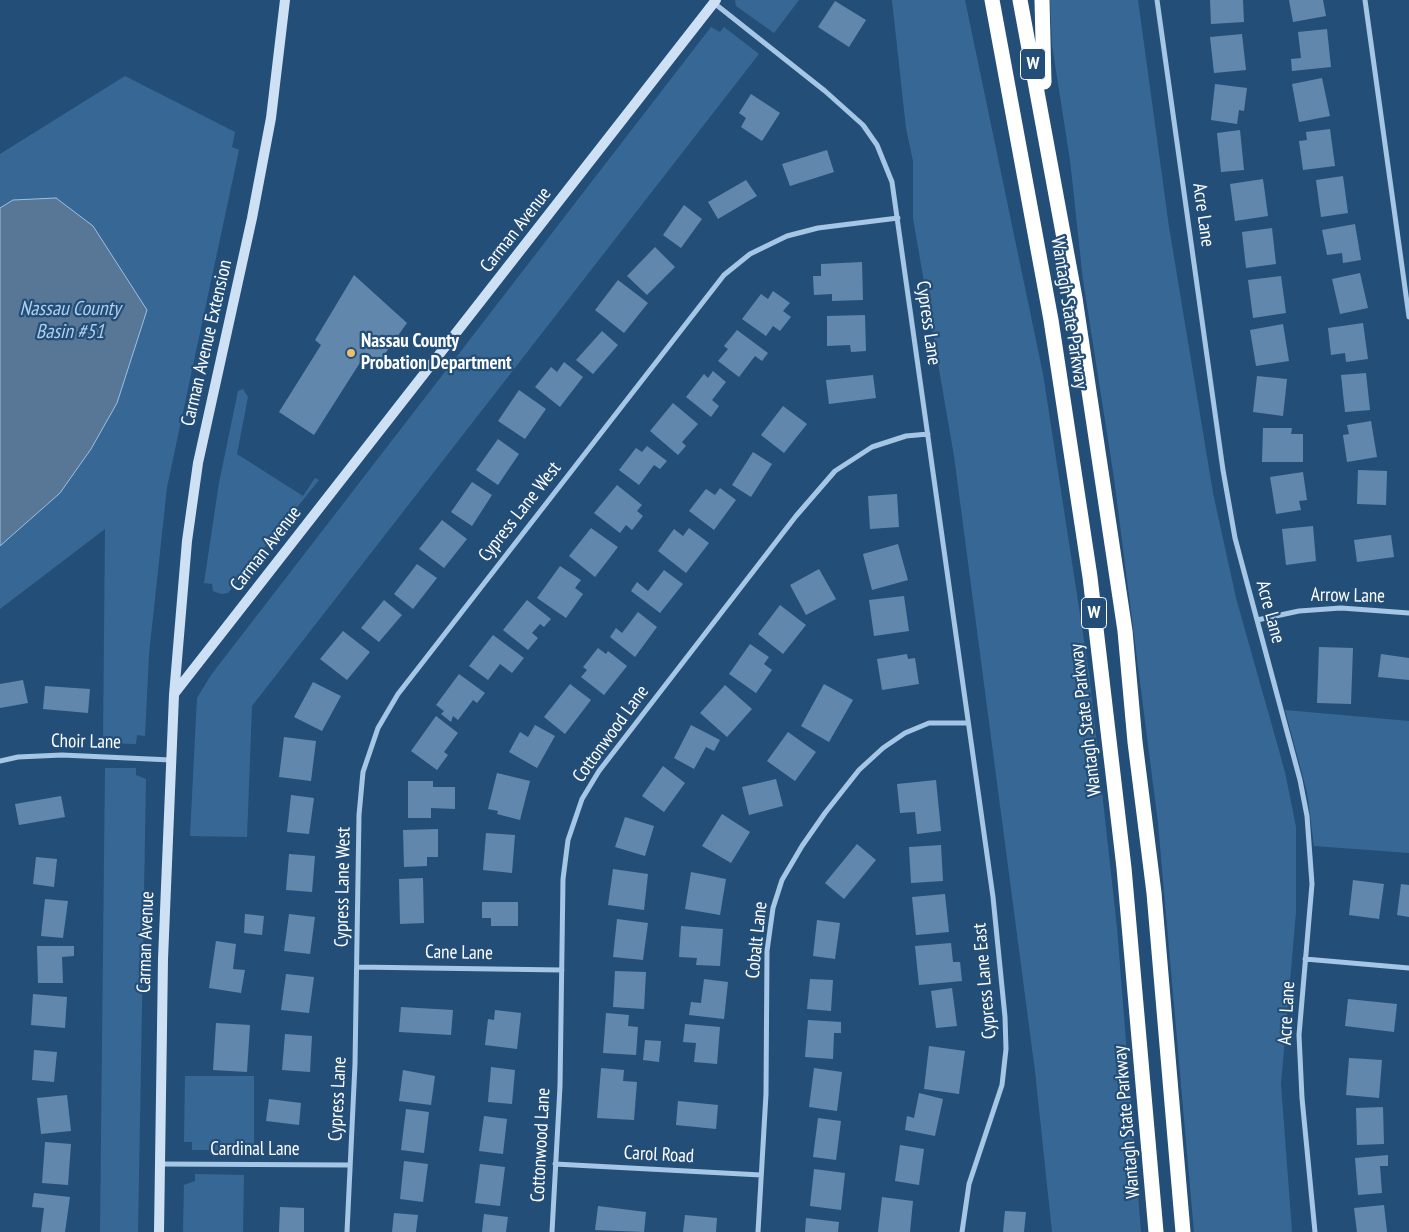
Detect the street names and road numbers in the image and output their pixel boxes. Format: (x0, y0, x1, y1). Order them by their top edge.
road number: W (1020, 49, 1046, 80)
street label: Acre Lane (1187, 182, 1219, 248)
street label: Carman Avenue (476, 183, 556, 277)
street label: Wantagh State Parkway (1046, 235, 1092, 391)
street label: Carman Avenue Extension (177, 258, 237, 428)
street label: Cypress Lane (911, 279, 945, 367)
street label: Cypress Lane West (474, 458, 566, 566)
street label: Carman Avenue (226, 502, 306, 596)
street label: Acre Lane (1251, 578, 1289, 646)
street label: Arrow Lane (1311, 584, 1385, 608)
road number: W (1082, 598, 1106, 628)
street label: Wantagh State Parkway (1065, 642, 1107, 798)
street label: Cottonwood Lane (568, 681, 654, 787)
street label: Choir Lane (51, 730, 121, 754)
street label: Cypress Lane West (331, 827, 355, 947)
street label: Carman Avenue (133, 891, 159, 993)
street label: Cobalt Lane (742, 900, 772, 980)
street label: Cypress Lane East (969, 922, 1001, 1040)
street label: Cane Lane (425, 941, 493, 965)
street label: Acre Lane (1274, 980, 1300, 1046)
street label: Wantagh State Parkway (1109, 1045, 1145, 1199)
street label: Cypress Lane (324, 1056, 352, 1142)
street label: Cottonwood Lane (527, 1087, 555, 1203)
street label: Cardinal Lane (210, 1139, 300, 1161)
street label: Carol Road (623, 1142, 695, 1168)

